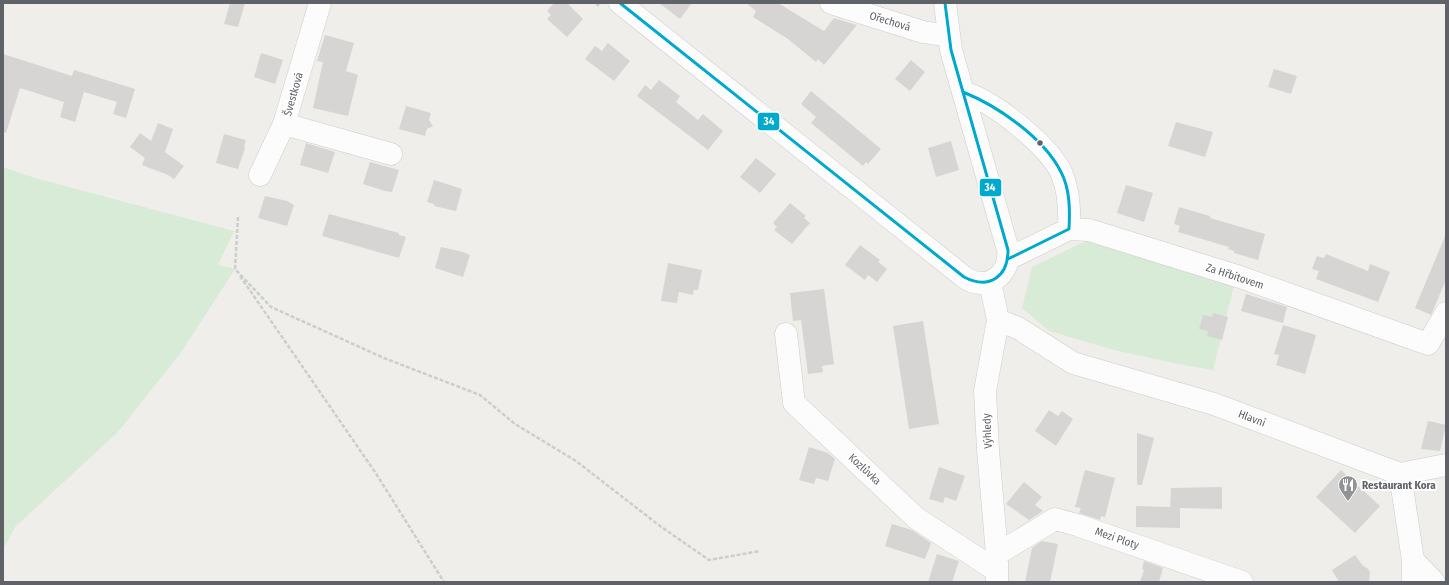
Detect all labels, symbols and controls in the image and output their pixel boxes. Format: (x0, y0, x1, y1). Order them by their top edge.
street label: Ořechová (868, 9, 912, 34)
street label: Švestková (280, 71, 306, 117)
line badge: 34 (757, 112, 780, 131)
text: 34 (763, 115, 775, 128)
unlabelled marker (1035, 138, 1045, 148)
line badge: 34 (979, 178, 1002, 197)
text: 34 (984, 181, 996, 194)
street label: Za Hřbitovem (1204, 261, 1265, 292)
street label: Hlavní (1236, 407, 1268, 430)
street label: Výhledy (980, 413, 995, 449)
street label: Kozlůvka (846, 451, 884, 488)
restaurant icon: Restaurant Kora (1337, 474, 1359, 502)
place label: Restaurant Kora (1362, 479, 1436, 492)
street label: Mezi Ploty (1093, 525, 1141, 552)

